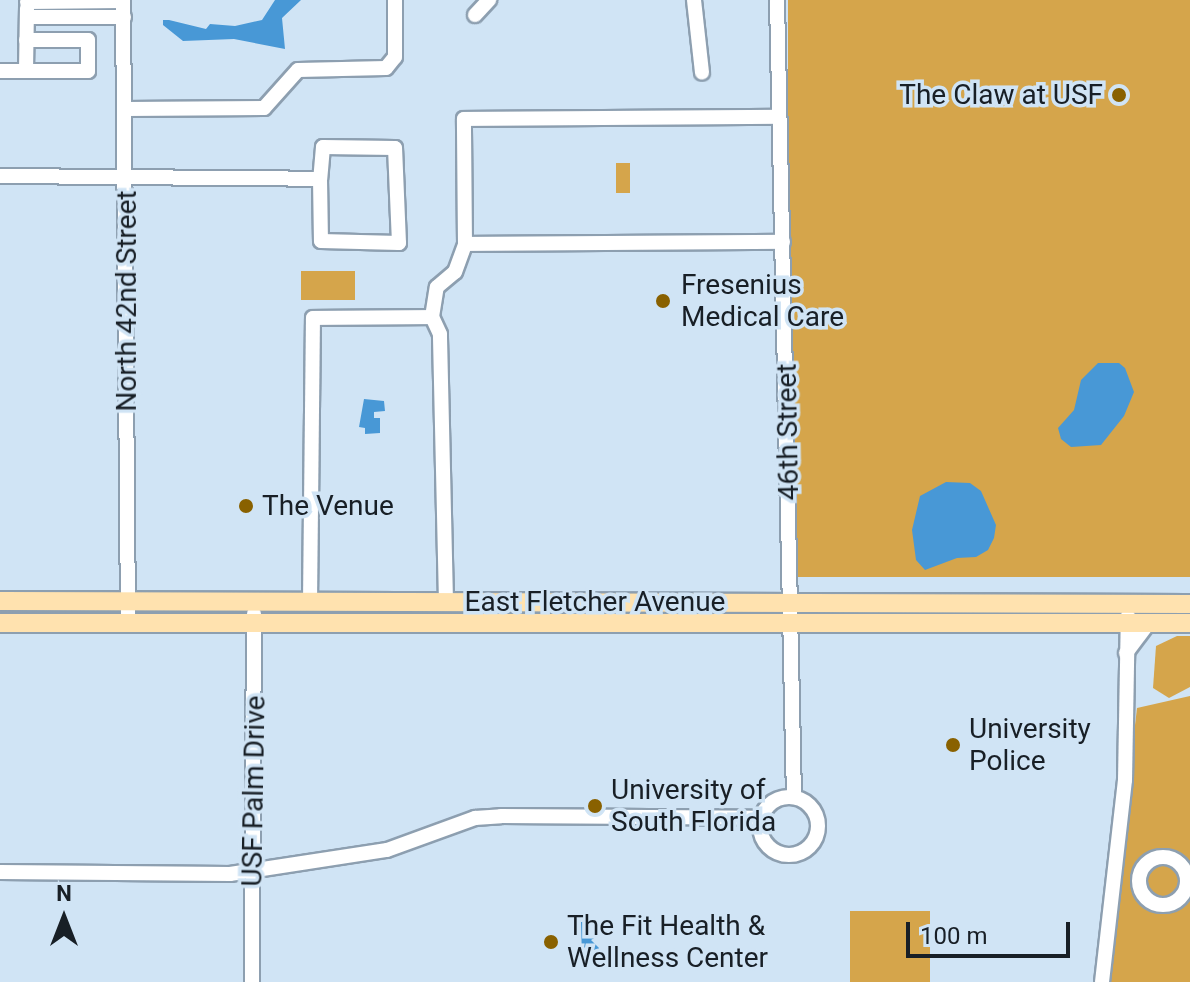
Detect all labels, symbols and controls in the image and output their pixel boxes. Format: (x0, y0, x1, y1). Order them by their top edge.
place label: The Claw at USF (899, 78, 1103, 112)
marker: The Claw at USF (1110, 86, 1128, 104)
street label: North 42nd Street (110, 190, 144, 412)
place label: Fresenius Medical Care (681, 268, 844, 334)
marker: Fresenius Medical Care (652, 290, 674, 312)
street label: 46th Street (770, 363, 806, 501)
place label: The Venue (262, 489, 394, 523)
marker: The Venue (237, 497, 255, 515)
street label: East Fletcher Avenue (465, 585, 725, 619)
street label: USF Palm Drive (236, 695, 272, 887)
place label: University Police (969, 712, 1091, 778)
marker: University Police (944, 736, 962, 754)
place label: University of South Florida (611, 773, 776, 839)
marker: University of South Florida (586, 797, 604, 815)
north arrow (24, 878, 104, 958)
text: N (56, 881, 72, 906)
scale bar (910, 906, 1074, 956)
place label: The Fit Health & Wellness Center (567, 909, 768, 975)
text: 100 m (920, 922, 987, 950)
marker: The Fit Health & Wellness Center (542, 933, 560, 951)

